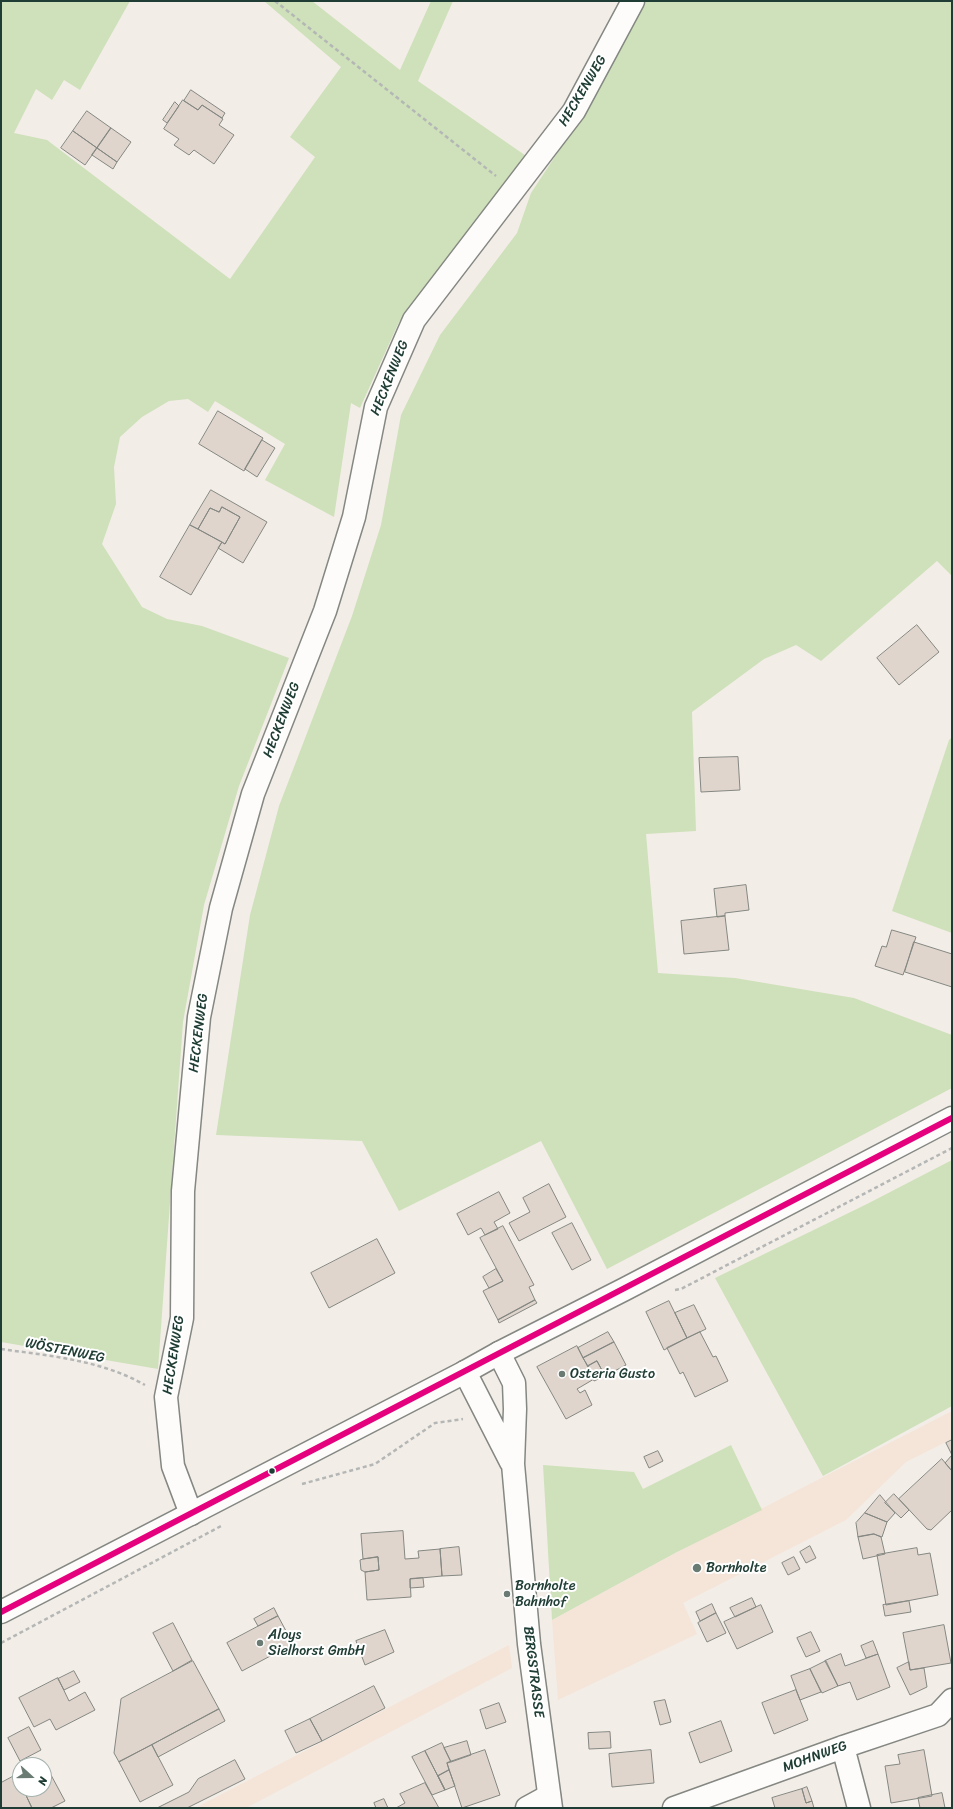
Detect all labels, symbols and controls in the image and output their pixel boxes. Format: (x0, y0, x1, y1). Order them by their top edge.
street label: HECKENWEG (555, 52, 611, 130)
street label: HECKENWEG (367, 338, 413, 418)
street label: HECKENWEG (260, 680, 304, 760)
street label: HECKENWEG (186, 992, 212, 1074)
street label: HECKENWEG (159, 1314, 189, 1396)
street label: WÖSTENWEG (24, 1335, 106, 1367)
place label: Osteria Gusto (570, 1366, 655, 1382)
marker: Osteria Gusto (557, 1369, 567, 1379)
unlabelled marker (267, 1466, 277, 1476)
place label: Bornholte (706, 1560, 767, 1576)
marker: Bornholte (691, 1562, 703, 1574)
place label: Bornholte Bahnhof (515, 1578, 576, 1610)
marker: Bornholte Bahnhof (502, 1589, 512, 1599)
street label: BERGSTRASSE (519, 1625, 547, 1719)
place label: Aloys Sielhorst GmbH (268, 1627, 365, 1660)
marker: Aloys Sielhorst GmbH (255, 1638, 265, 1648)
street label: MOHNWEG (780, 1738, 850, 1776)
north arrow (12, 1757, 52, 1797)
text: N (33, 1774, 53, 1788)

